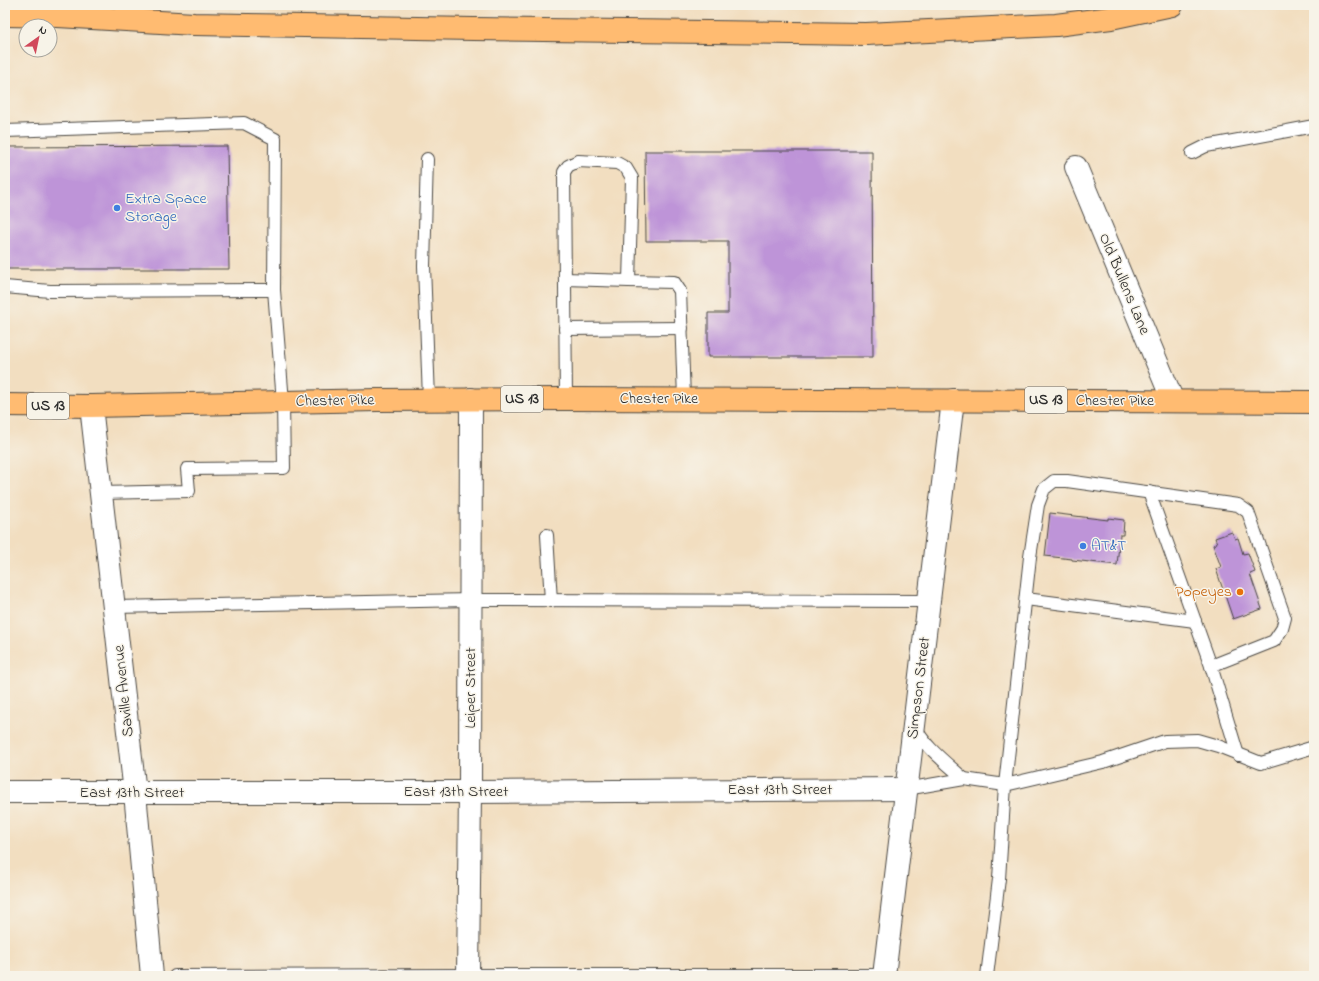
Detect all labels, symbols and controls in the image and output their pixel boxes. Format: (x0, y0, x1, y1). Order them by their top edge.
north arrow (18, 18, 58, 58)
text: N (35, 22, 50, 39)
place label: Extra Space Storage (125, 187, 208, 229)
marker: Extra Space Storage (112, 203, 122, 213)
street label: Old Bullens Lane (1092, 229, 1157, 339)
road number: US 13 (501, 386, 543, 412)
street label: Chester Pike (620, 387, 699, 411)
road number: US 13 (1025, 387, 1067, 413)
street label: Chester Pike (296, 388, 375, 414)
street label: Chester Pike (1076, 389, 1155, 413)
road number: US 13 (27, 393, 69, 419)
place label: AT&T (1091, 534, 1127, 558)
marker: AT&T (1078, 541, 1088, 551)
place label: Popeyes (1175, 580, 1232, 604)
marker: Popeyes (1235, 587, 1245, 597)
street label: Simpson Street (901, 635, 937, 741)
street label: Saville Avenue (107, 643, 141, 738)
street label: Leiper Street (459, 647, 483, 729)
street label: East 13th Street (728, 778, 833, 802)
street label: East 13th Street (404, 780, 509, 804)
street label: East 13th Street (80, 781, 185, 805)

